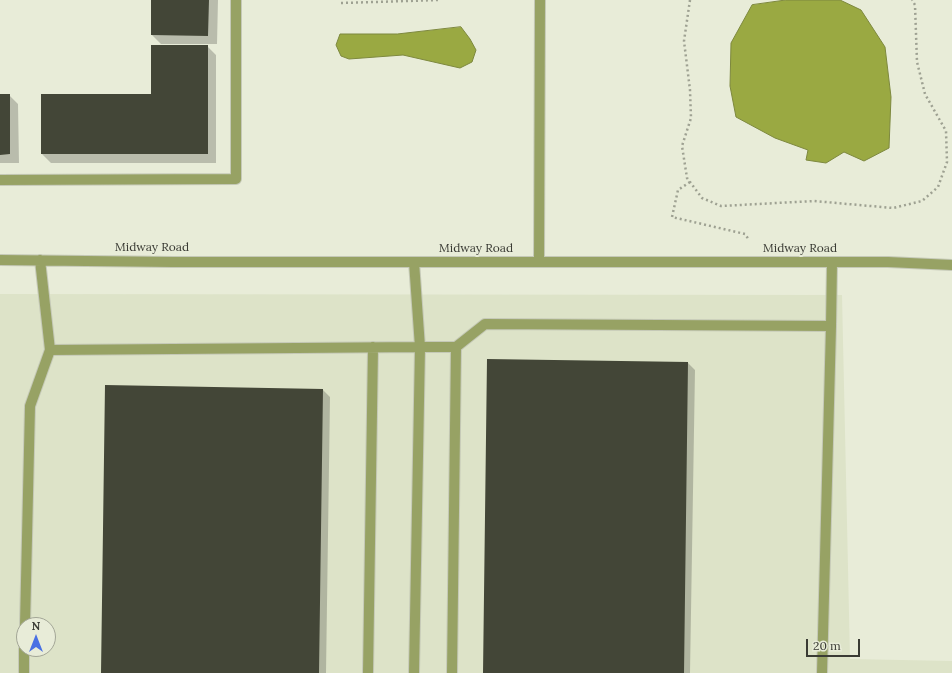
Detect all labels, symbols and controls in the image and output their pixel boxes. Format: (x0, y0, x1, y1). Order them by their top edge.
street label: Midway Road (115, 241, 189, 255)
street label: Midway Road (439, 242, 513, 256)
street label: Midway Road (763, 242, 837, 256)
north arrow (16, 617, 56, 657)
text: N (32, 619, 40, 633)
scale bar (808, 631, 862, 657)
text: 20 m (813, 638, 841, 653)

